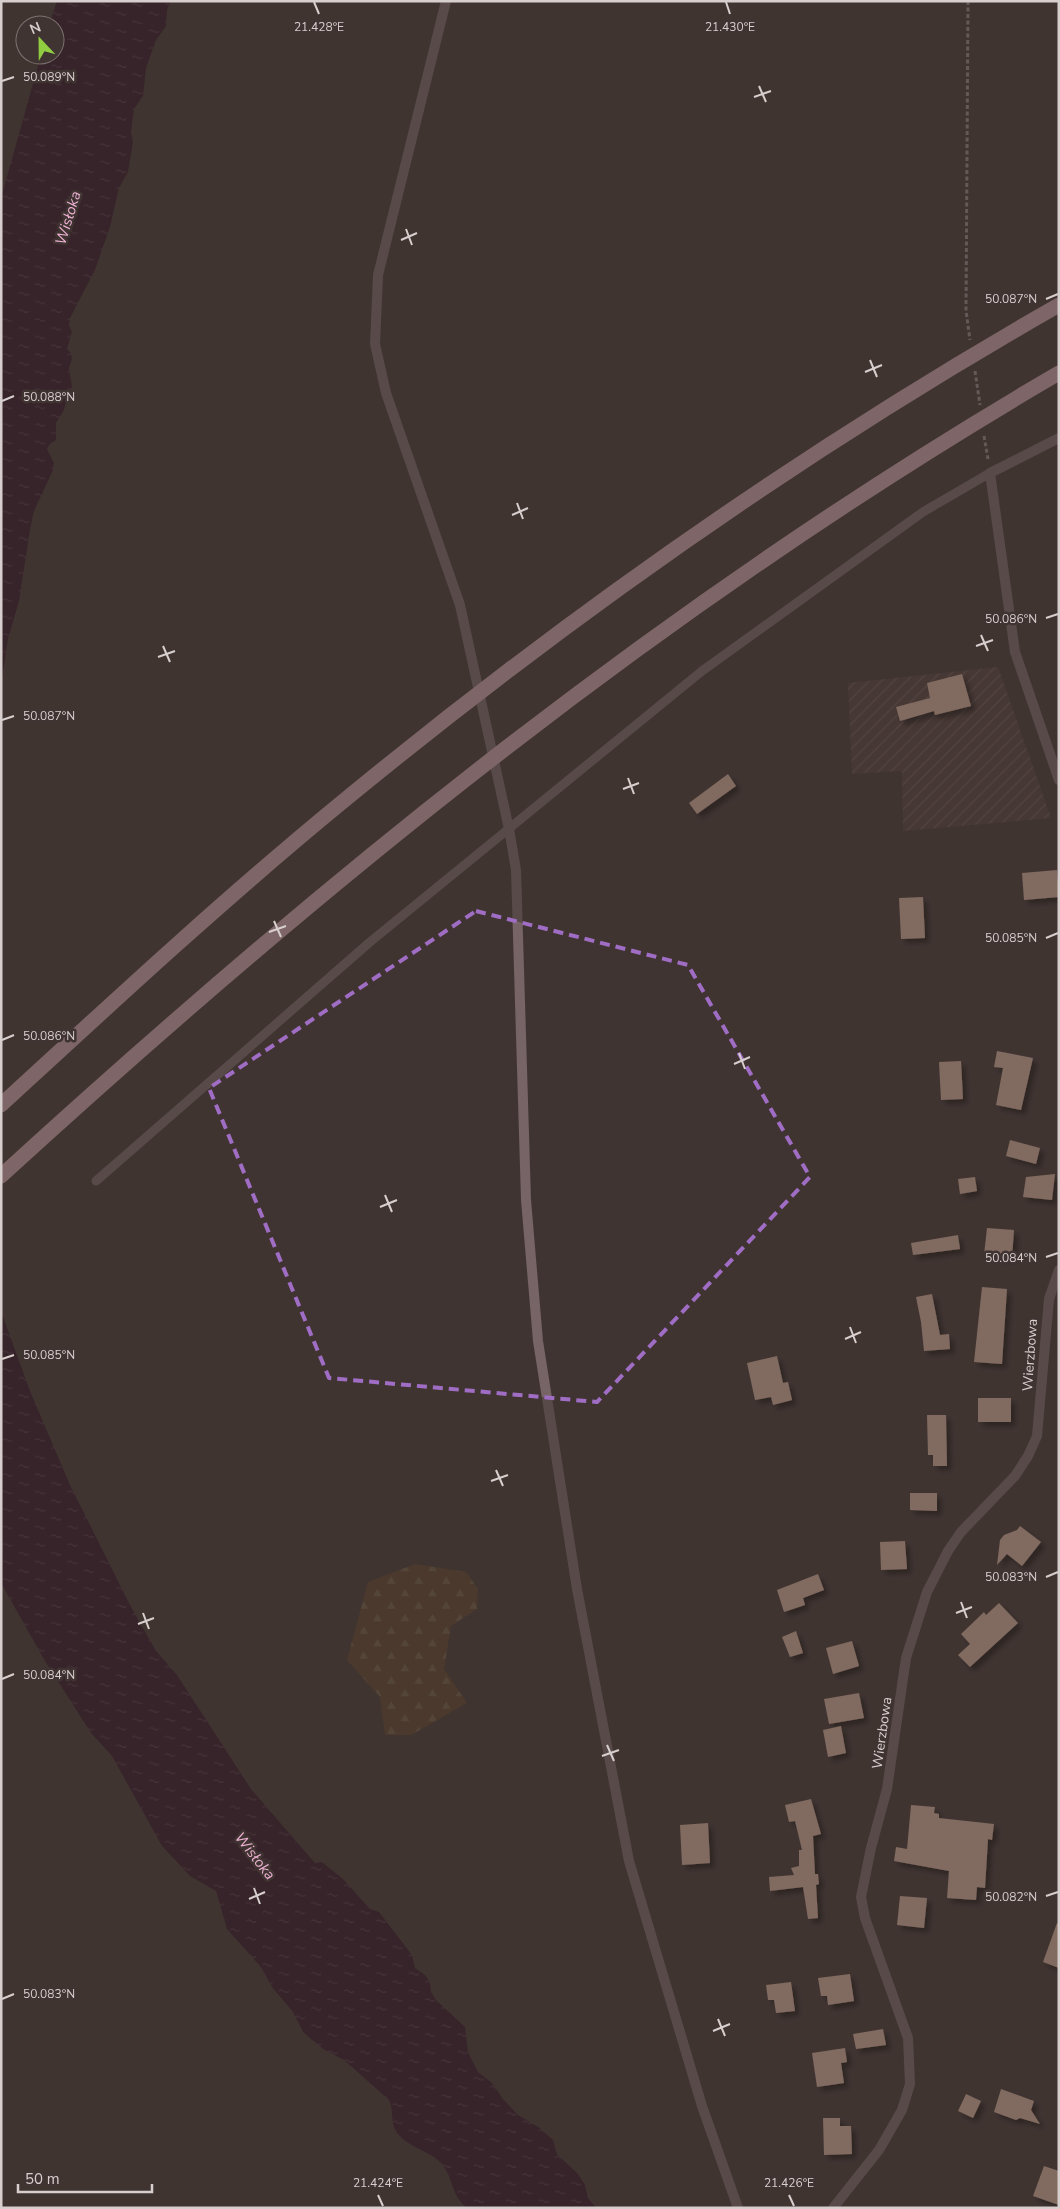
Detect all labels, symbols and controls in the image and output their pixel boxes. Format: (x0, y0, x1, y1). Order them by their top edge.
north arrow (15, 15, 65, 65)
text: N (27, 18, 44, 39)
text: 21.428°E (294, 19, 344, 35)
text: 21.430°E (705, 19, 755, 35)
text: 50.089°N (23, 69, 75, 85)
water label: Wisłoka (50, 189, 86, 247)
text: 50.087°N (985, 291, 1037, 307)
text: 50.088°N (23, 389, 75, 405)
text: 50.086°N (985, 611, 1037, 627)
text: 50.087°N (23, 708, 75, 724)
text: 50.085°N (985, 930, 1037, 946)
text: 50.086°N (23, 1028, 75, 1044)
text: 50.084°N (985, 1250, 1037, 1266)
street label: Wierzbowa (1018, 1318, 1042, 1392)
text: 50.085°N (23, 1347, 75, 1363)
text: 50.083°N (985, 1569, 1037, 1585)
text: 50.084°N (23, 1667, 75, 1683)
street label: Wierzbowa (868, 1696, 896, 1770)
water label: Wisłoka (230, 1828, 280, 1884)
text: 50.082°N (985, 1889, 1037, 1905)
text: 50.083°N (23, 1986, 75, 2002)
scale bar (18, 2162, 151, 2194)
text: 50 m (25, 2169, 60, 2189)
text: 21.424°E (353, 2175, 403, 2191)
text: 21.426°E (764, 2175, 814, 2191)

